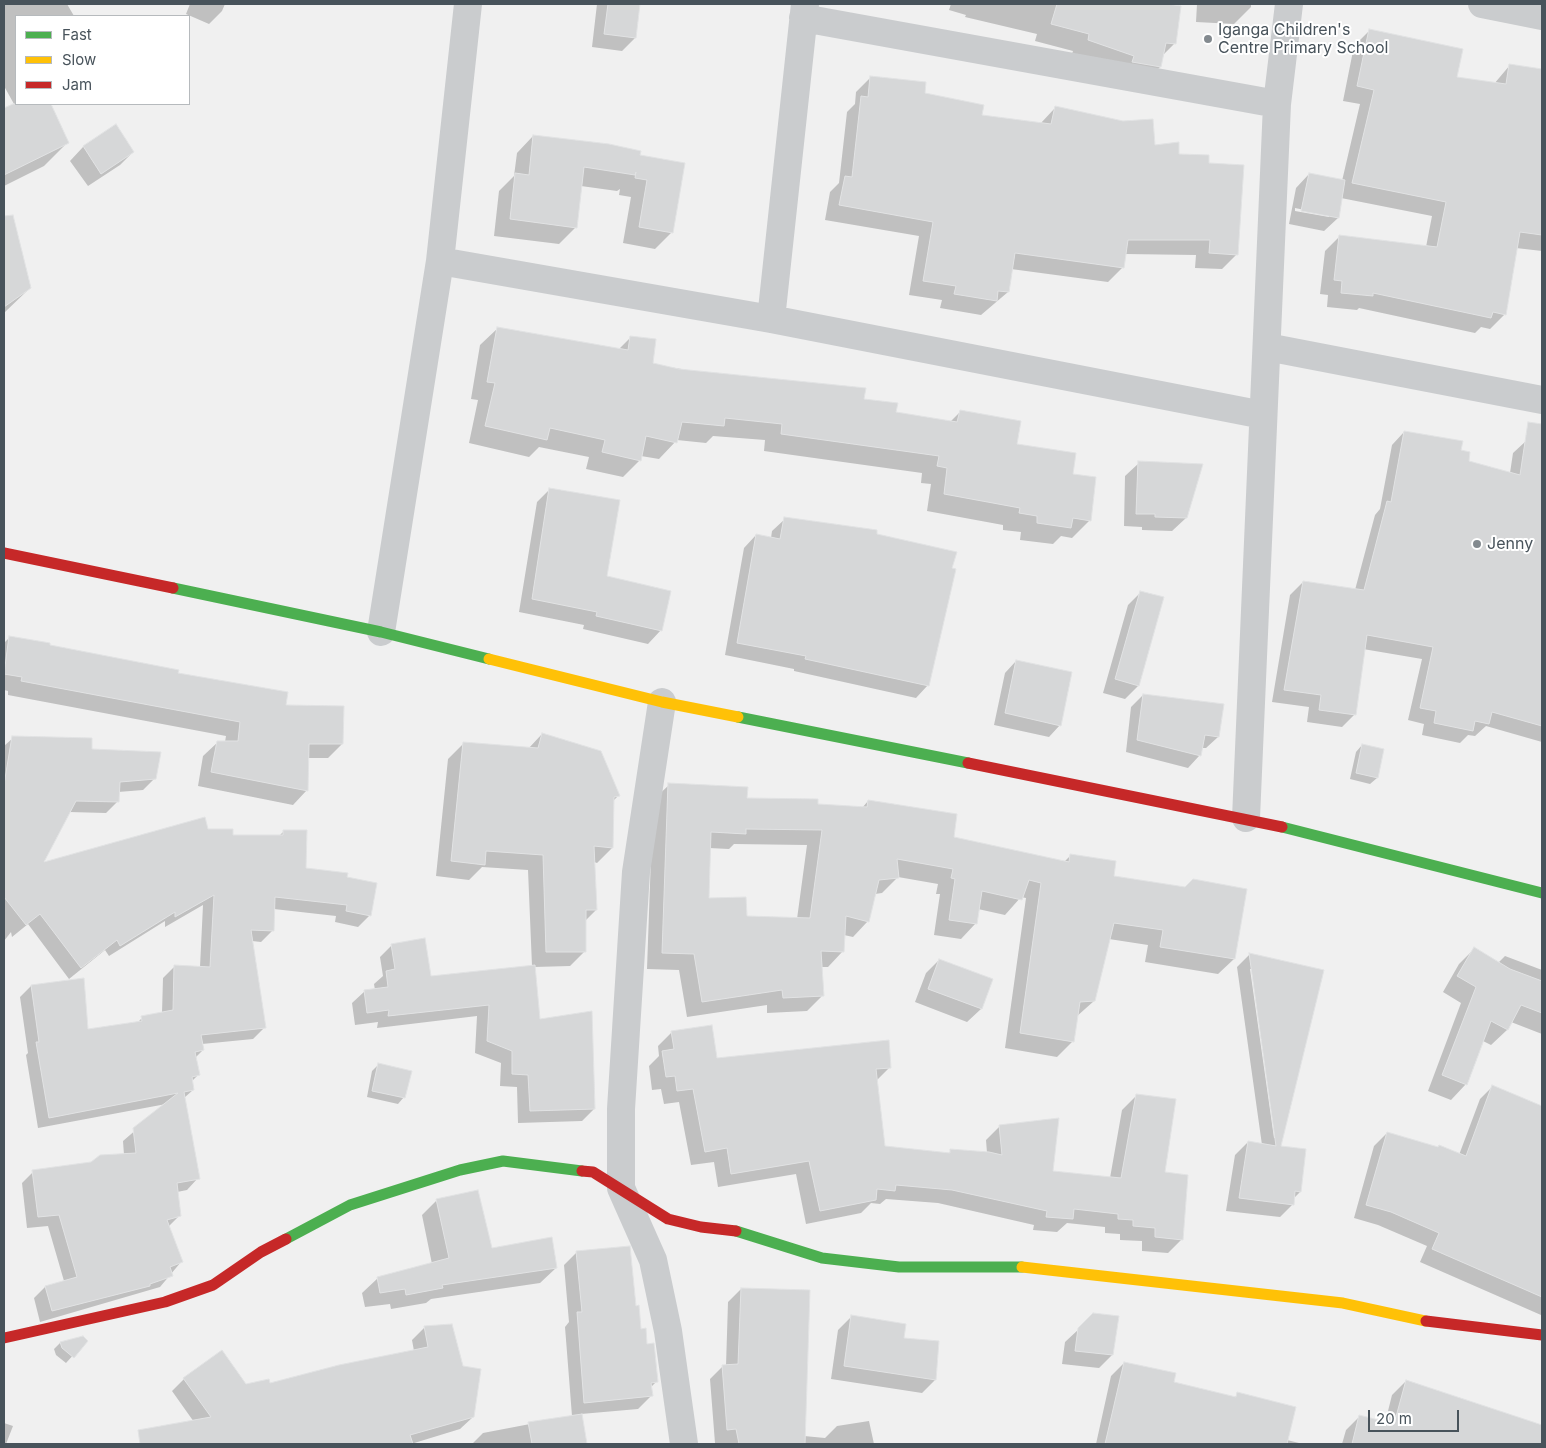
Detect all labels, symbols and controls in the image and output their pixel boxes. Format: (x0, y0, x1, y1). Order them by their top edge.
legend (15, 15, 190, 105)
place label: Iganga Children's Centre Primary School (1218, 20, 1388, 58)
text: Fast (62, 25, 92, 44)
marker: Iganga Children's Centre Primary School (1202, 33, 1214, 45)
text: Slow (62, 50, 96, 69)
text: Jam (62, 75, 92, 94)
place label: Jenny (1487, 534, 1533, 554)
marker: Jenny (1471, 538, 1483, 550)
scale bar (1371, 1400, 1462, 1432)
text: 20 m (1376, 1409, 1412, 1428)

